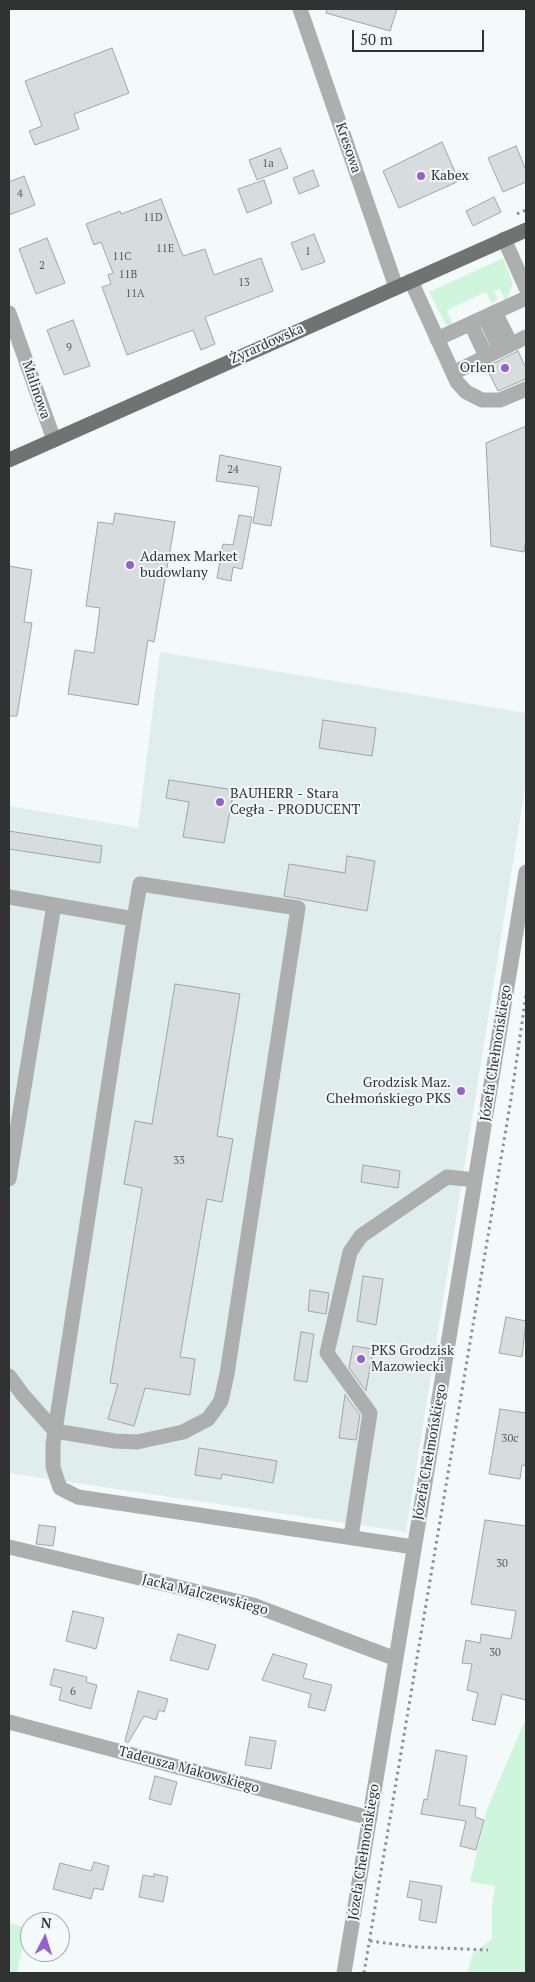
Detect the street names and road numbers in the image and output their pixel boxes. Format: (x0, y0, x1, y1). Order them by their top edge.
street label: Kresowa (332, 121, 364, 175)
street label: Żyrardowska (228, 320, 306, 368)
street label: Malinowa (18, 359, 54, 421)
street label: Józefa Chełmońskiego (477, 984, 515, 1122)
street label: Józefa Chełmońskiego (410, 1383, 450, 1521)
street label: Jacka Malczewskiego (140, 1571, 270, 1619)
street label: Tadeusza Makowskiego (117, 1743, 261, 1797)
street label: Józefa Chełmońskiego (345, 1783, 383, 1921)

